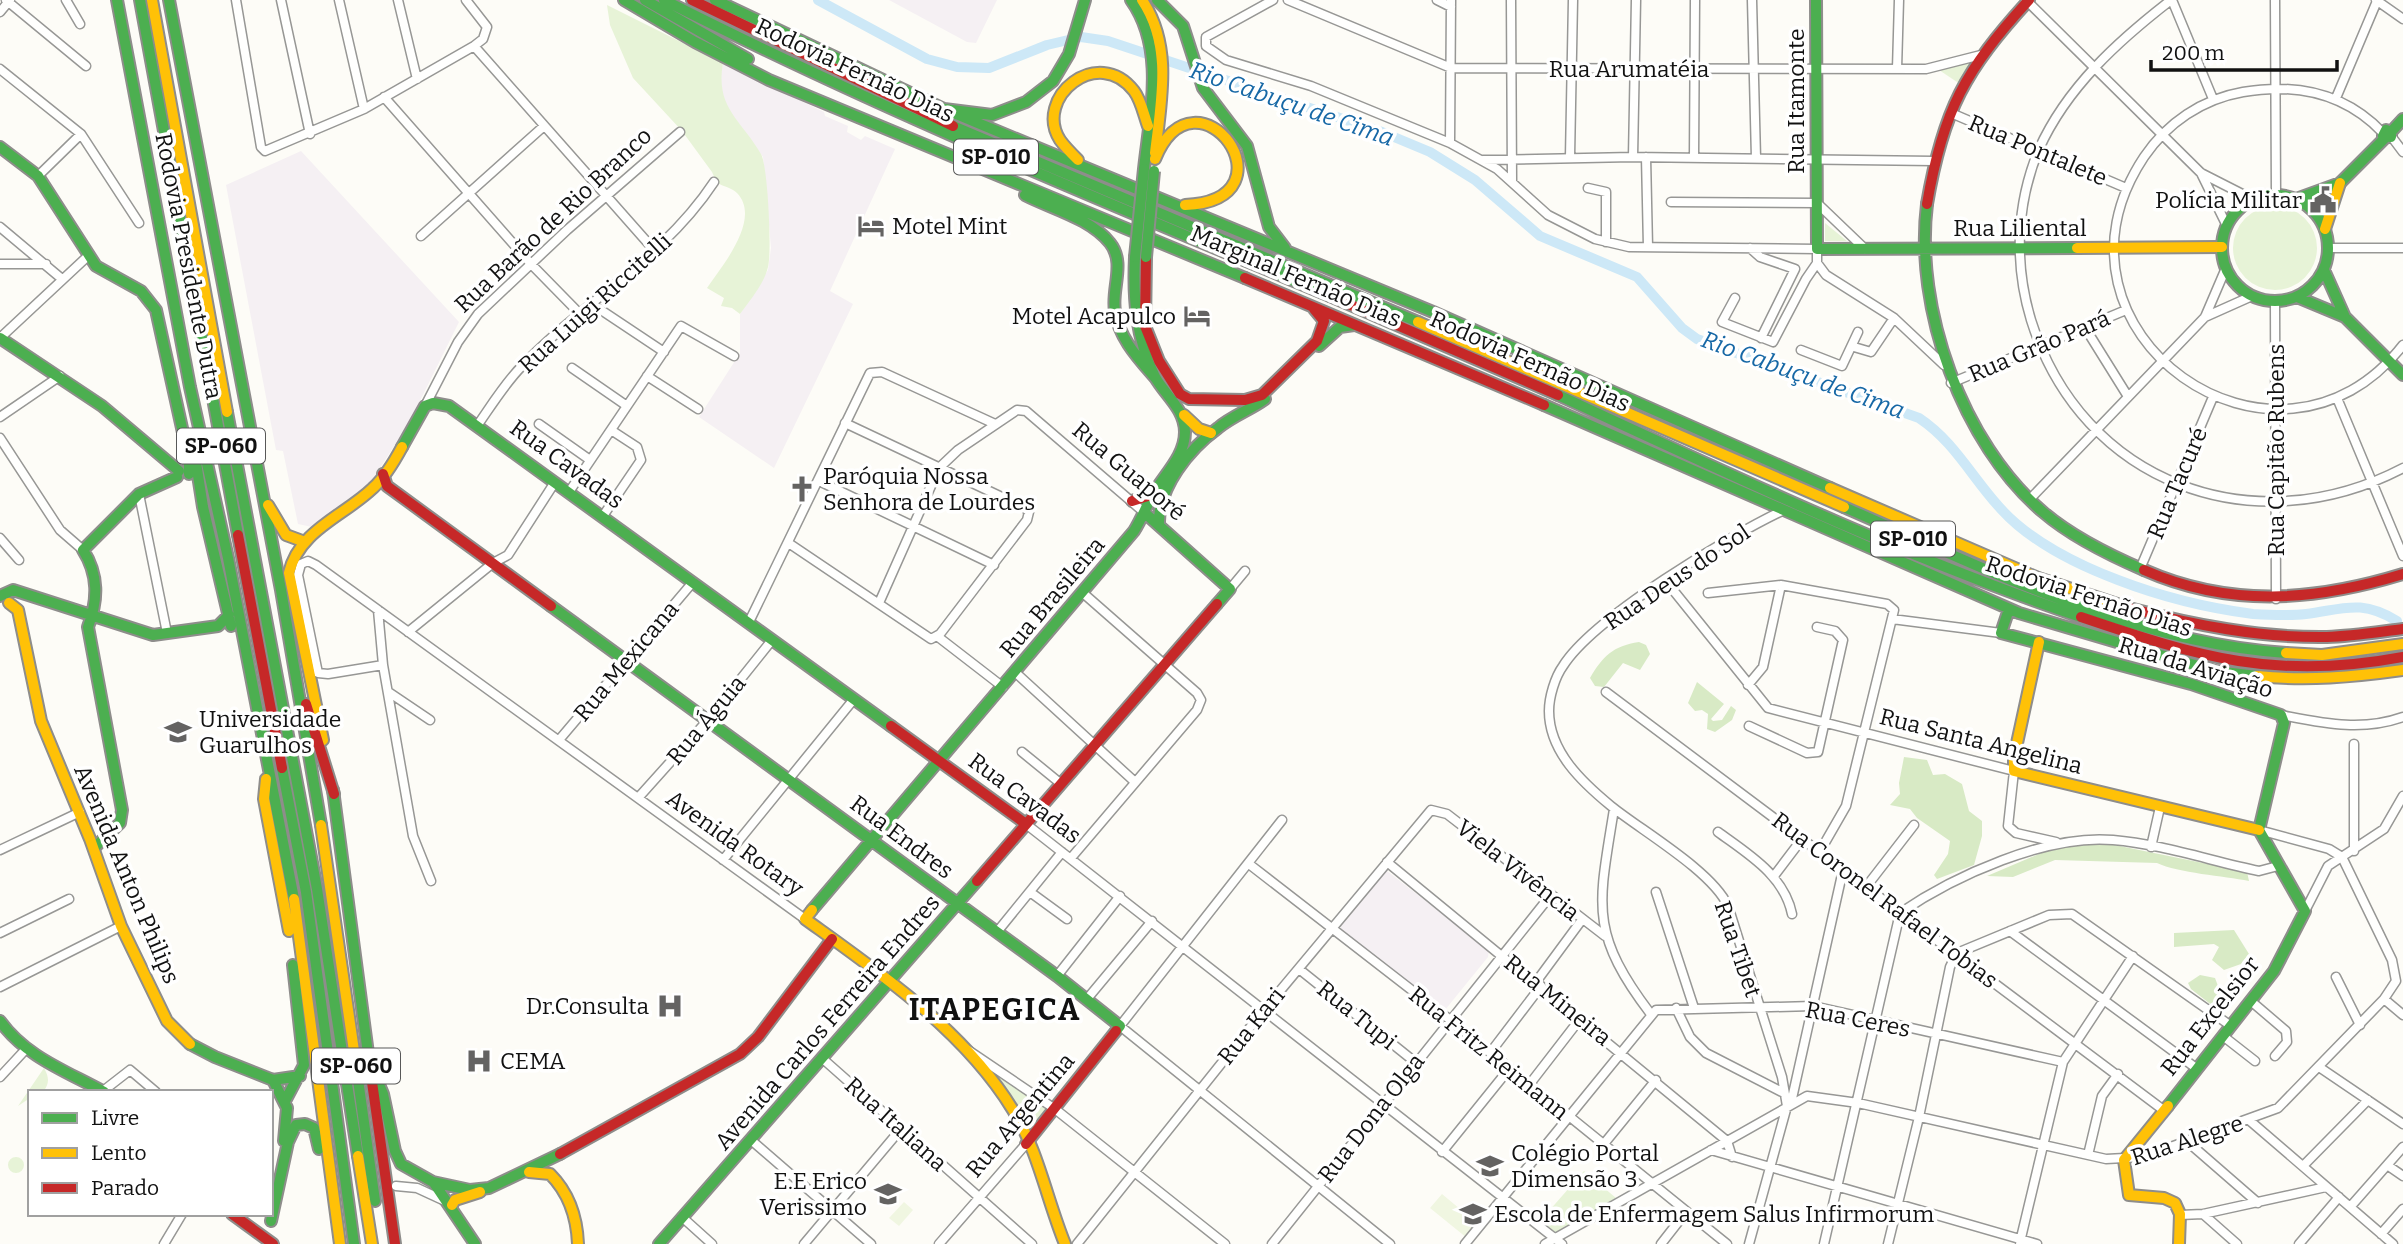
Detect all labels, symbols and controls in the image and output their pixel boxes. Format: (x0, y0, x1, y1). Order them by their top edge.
street label: Rodovia Fernão Dias (751, 12, 959, 128)
street label: Rua Itamonte (1782, 28, 1810, 174)
scale bar (2151, 28, 2336, 72)
text: 200 m (2162, 40, 2225, 66)
street label: Rua Arumatéia (1549, 55, 1710, 83)
water label: Rio Cabuçu de Cima (1186, 56, 1398, 152)
street label: Rua Pontalete (1965, 108, 2111, 192)
street label: Rua Barão de Rio Branco (449, 122, 657, 318)
street label: Rodovia Presidente Dutra (149, 131, 229, 402)
road number: SP-010 (954, 140, 1038, 174)
public building icon: Polícia Militar (2308, 185, 2338, 215)
place label: Polícia Militar (2155, 186, 2302, 214)
hotel icon: Motel Mint (856, 211, 886, 241)
place label: Motel Mint (892, 212, 1007, 240)
street label: Rua Liliental (1953, 214, 2087, 242)
street label: Marginal Fernão Dias (1187, 219, 1405, 333)
street label: Rua Luigi Riccitelli (513, 227, 677, 379)
hotel icon: Motel Acapulco (1182, 301, 1212, 331)
place label: Motel Acapulco (1012, 302, 1176, 330)
street label: Rodovia Fernão Dias (1426, 304, 1634, 418)
street label: Rua Grão Pará (1964, 304, 2114, 388)
water label: Rio Cabuçu de Cima (1698, 325, 1908, 425)
street label: Rua Capitão Rubens (2262, 344, 2290, 556)
street label: Rua Cavadas (505, 413, 629, 515)
street label: Rua Guaporé (1067, 416, 1191, 526)
street label: Rua Tacuré (2141, 423, 2213, 543)
road number: SP-060 (177, 428, 265, 464)
place label: Paróquia Nossa Senhora de Lourdes (823, 462, 1035, 516)
church icon: Paróquia Nossa Senhora de Lourdes (787, 474, 817, 504)
street label: Rua Deus do Sol (1599, 518, 1756, 636)
road number: SP-010 (1871, 522, 1955, 556)
street label: Rua Brasileira (994, 531, 1111, 663)
street label: Rodovia Fernão Dias (1982, 549, 2196, 643)
street label: Rua Mexicana (568, 595, 685, 727)
street label: Rua da Aviação (2115, 630, 2277, 704)
street label: Rua Águia (661, 669, 752, 770)
street label: Rua Santa Angelina (1877, 702, 2086, 780)
place label: Universidade Guarulhos (199, 705, 341, 759)
school or university icon: Universidade Guarulhos (163, 717, 193, 747)
street label: Rua Cavadas (963, 747, 1087, 849)
street label: Avenida Anton Philips (68, 760, 186, 988)
street label: Avenida Rotary (661, 784, 810, 903)
street label: Rua Endres (845, 789, 959, 885)
street label: Rua Coronel Rafael Tobias (1767, 806, 2003, 994)
street label: Viela Vivência (1451, 813, 1586, 927)
street label: Avenida Carlos Ferreira Endres (709, 889, 945, 1155)
street label: Rua Tibet (1708, 897, 1768, 1001)
street label: Rua Mineira (1499, 948, 1617, 1052)
street label: Rua Excelsior (2155, 951, 2265, 1081)
street label: Rua Tupi (1312, 975, 1402, 1056)
street label: Rua Fritz Reimann (1404, 980, 1575, 1126)
street label: Rua Kari (1212, 982, 1291, 1070)
hospital icon: Dr.Consulta (655, 991, 685, 1021)
place label: Dr.Consulta (526, 992, 649, 1020)
district label: ITAPEGICA (909, 992, 1081, 1028)
street label: Rua Ceres (1803, 995, 1913, 1043)
hospital icon: CEMA (464, 1046, 494, 1076)
place label: CEMA (500, 1047, 566, 1075)
street label: Rua Argentina (960, 1047, 1080, 1183)
street label: Rua Dona Olga (1312, 1047, 1430, 1188)
road number: SP-060 (312, 1048, 400, 1084)
street label: Rua Italiana (839, 1071, 953, 1177)
legend (28, 1090, 273, 1216)
text: Livre (91, 1105, 139, 1131)
street label: Rua Alegre (2127, 1109, 2247, 1171)
place label: Colégio Portal Dimensão 3 (1511, 1139, 1659, 1193)
text: Lento (91, 1140, 147, 1166)
school or university icon: Colégio Portal Dimensão 3 (1475, 1151, 1505, 1181)
place label: E.E Erico Verissimo (759, 1167, 867, 1221)
text: Parado (91, 1175, 159, 1201)
school or university icon: E.E Erico Verissimo (873, 1179, 903, 1209)
school or university icon: Escola de Enfermagem Salus Infirmorum (1458, 1199, 1488, 1229)
place label: Escola de Enfermagem Salus Infirmorum (1494, 1200, 1934, 1228)

